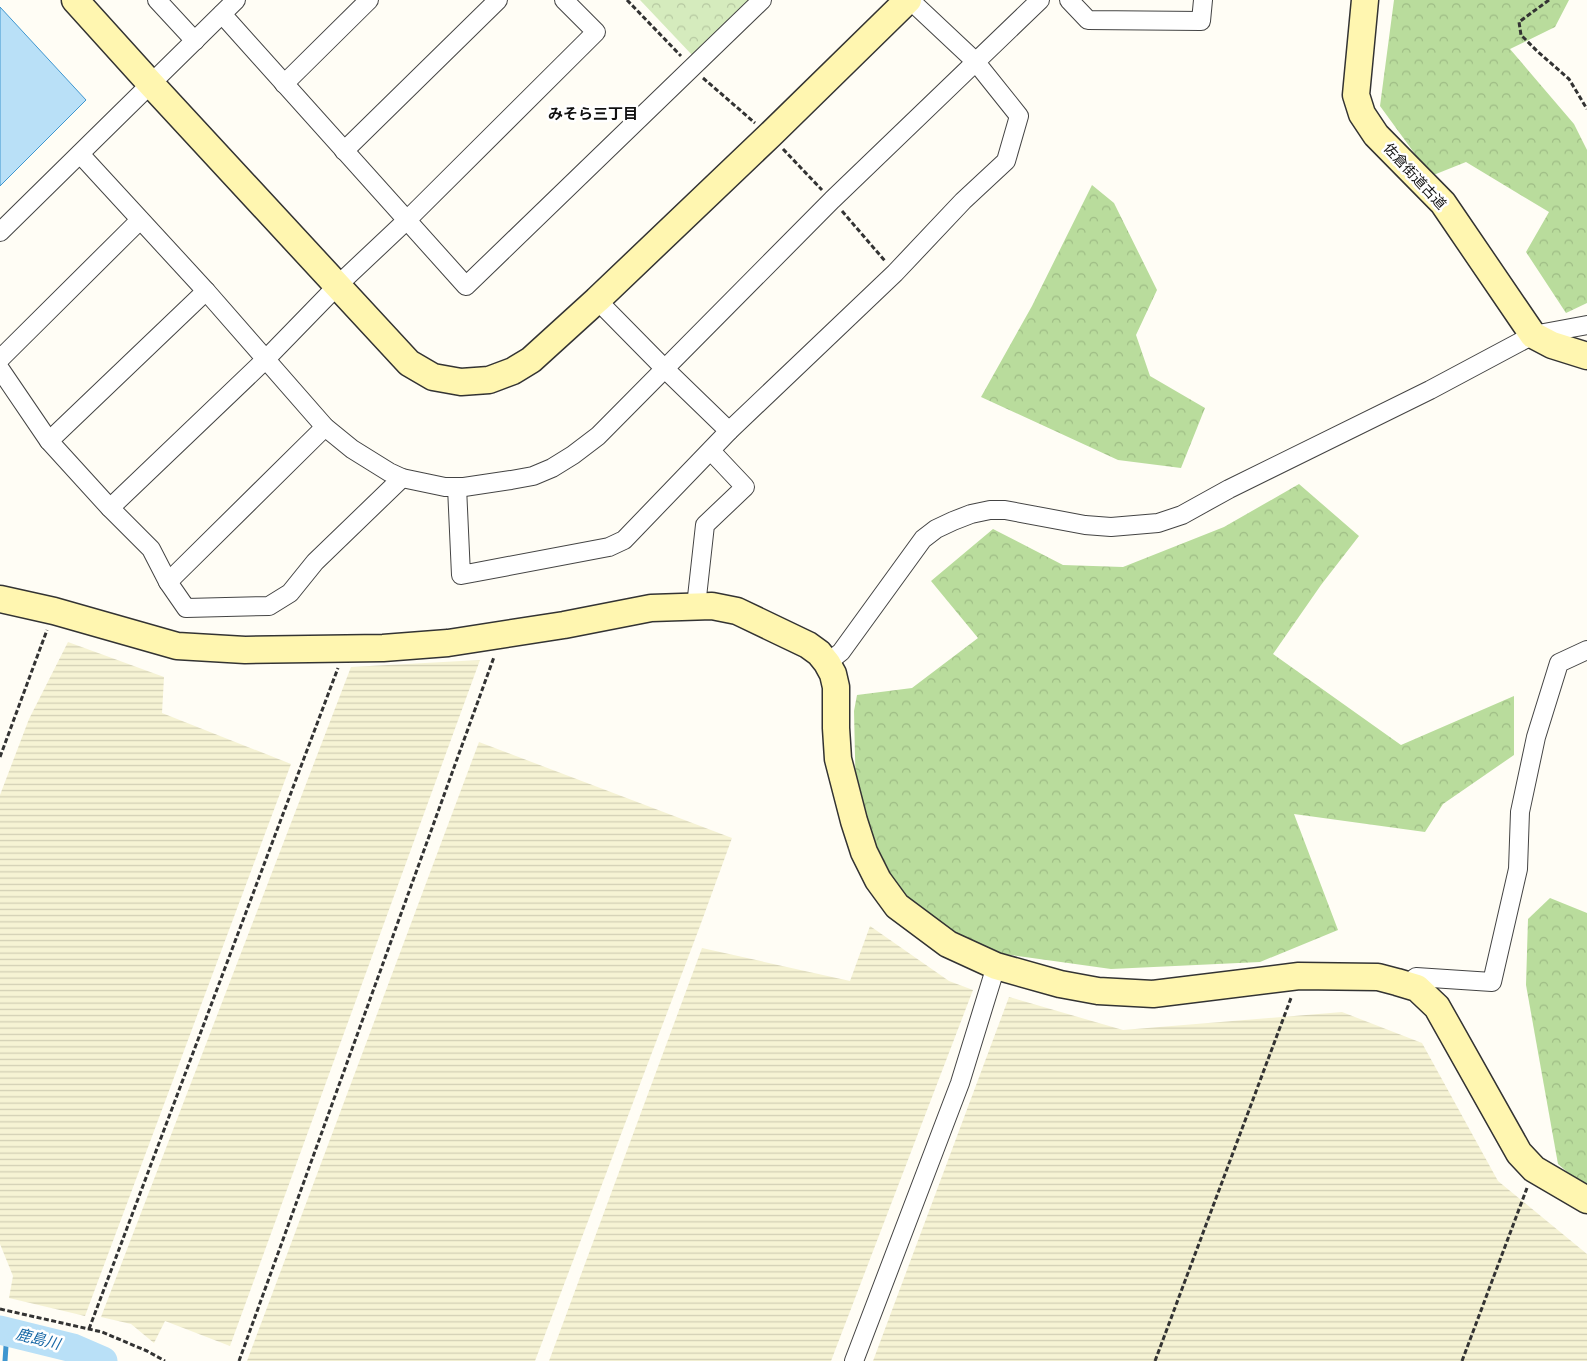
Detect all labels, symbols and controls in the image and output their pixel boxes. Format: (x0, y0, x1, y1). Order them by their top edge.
district label: みそら三丁目 (548, 103, 638, 124)
street label: 佐倉街道古道 (1379, 138, 1451, 214)
water label: 鹿島川 (14, 1323, 64, 1355)

